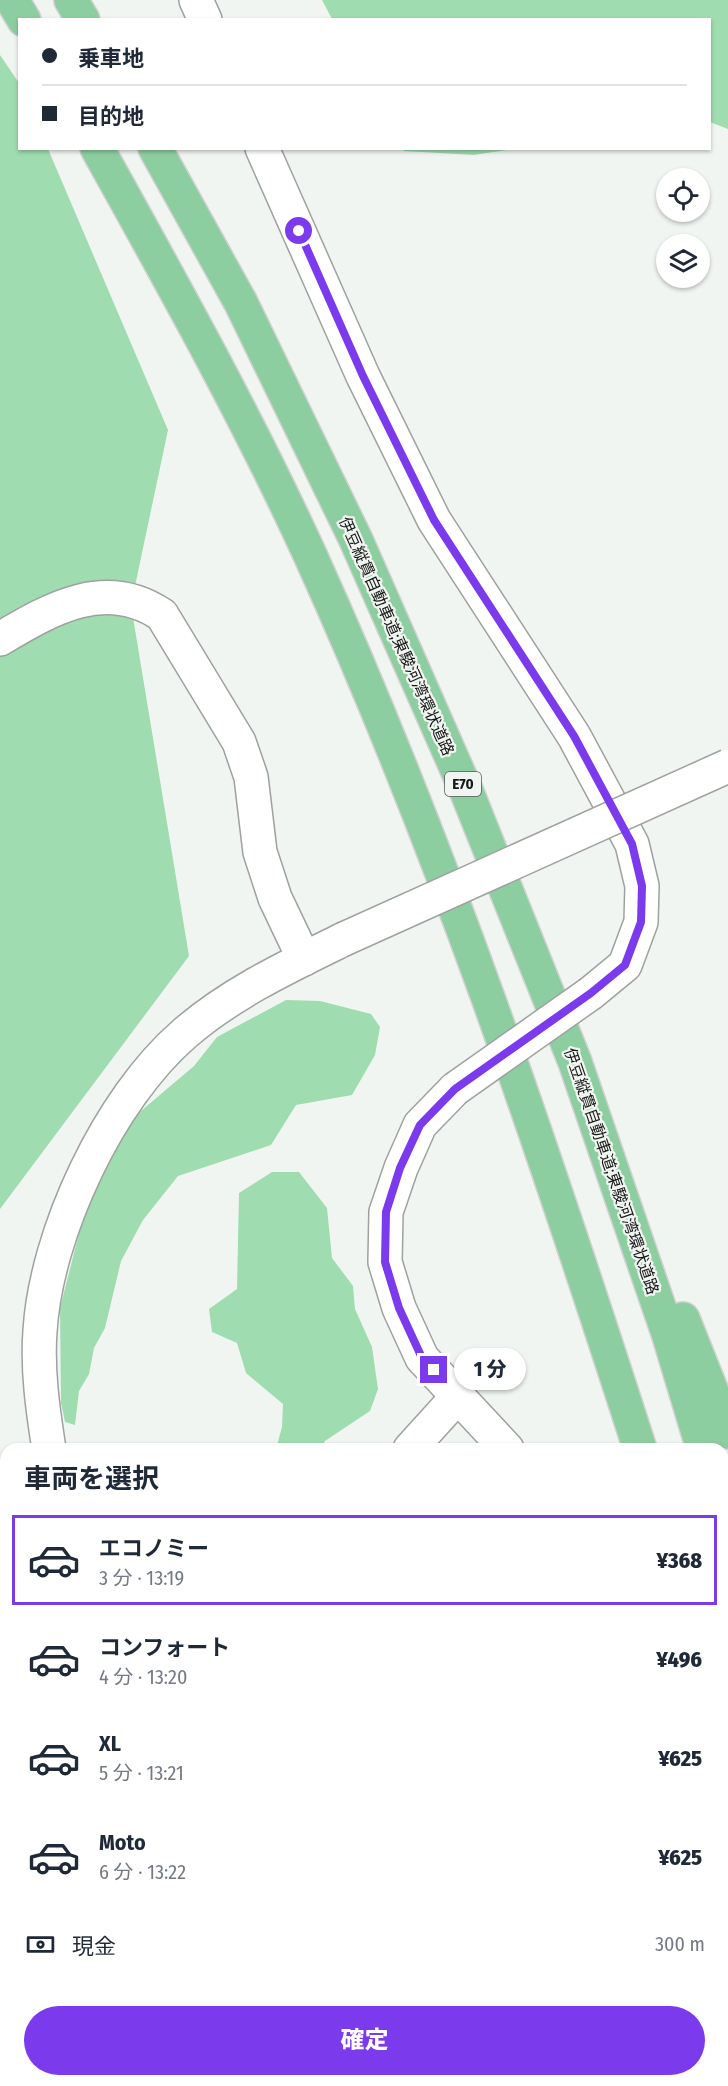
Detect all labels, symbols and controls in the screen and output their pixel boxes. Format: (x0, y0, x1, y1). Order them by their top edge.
text: 乗車地 (78, 45, 144, 72)
text: 目的地 (78, 103, 144, 130)
map controls (656, 168, 710, 288)
button: locate (656, 168, 710, 222)
route start (285, 217, 312, 244)
button: layers (656, 234, 710, 288)
street label: 伊豆縦貫自動車道;東駿河湾環状道路 (335, 514, 458, 759)
road number: E70 (445, 772, 481, 796)
street label: 伊豆縦貫自動車道;東駿河湾環状道路 (560, 1045, 663, 1297)
callout: 1 分 (455, 1349, 527, 1391)
route end (420, 1356, 447, 1383)
text: 1 分 (474, 1357, 506, 1381)
text: 車両を選択 (24, 1463, 159, 1495)
icon: car (27, 1533, 81, 1587)
text: エコノミー (99, 1535, 209, 1562)
text: ¥368 (657, 1547, 702, 1574)
text: 3 分 · 13:19 (99, 1566, 184, 1590)
icon: car (27, 1632, 81, 1686)
text: コンフォート (99, 1634, 230, 1661)
text: ¥496 (656, 1646, 702, 1673)
text: 4 分 · 13:20 (99, 1665, 187, 1689)
text: XL (99, 1730, 121, 1757)
icon: car (27, 1731, 81, 1785)
text: ¥625 (658, 1745, 702, 1772)
text: 5 分 · 13:21 (99, 1761, 184, 1785)
text: Moto (99, 1829, 146, 1856)
icon: car (27, 1830, 81, 1884)
text: ¥625 (658, 1844, 702, 1871)
text: 6 分 · 13:22 (99, 1860, 186, 1884)
icon: cash (24, 1928, 57, 1961)
text: 300 m (655, 1932, 705, 1956)
text: 現金 (72, 1933, 116, 1960)
button: 確定 (24, 2006, 705, 2075)

